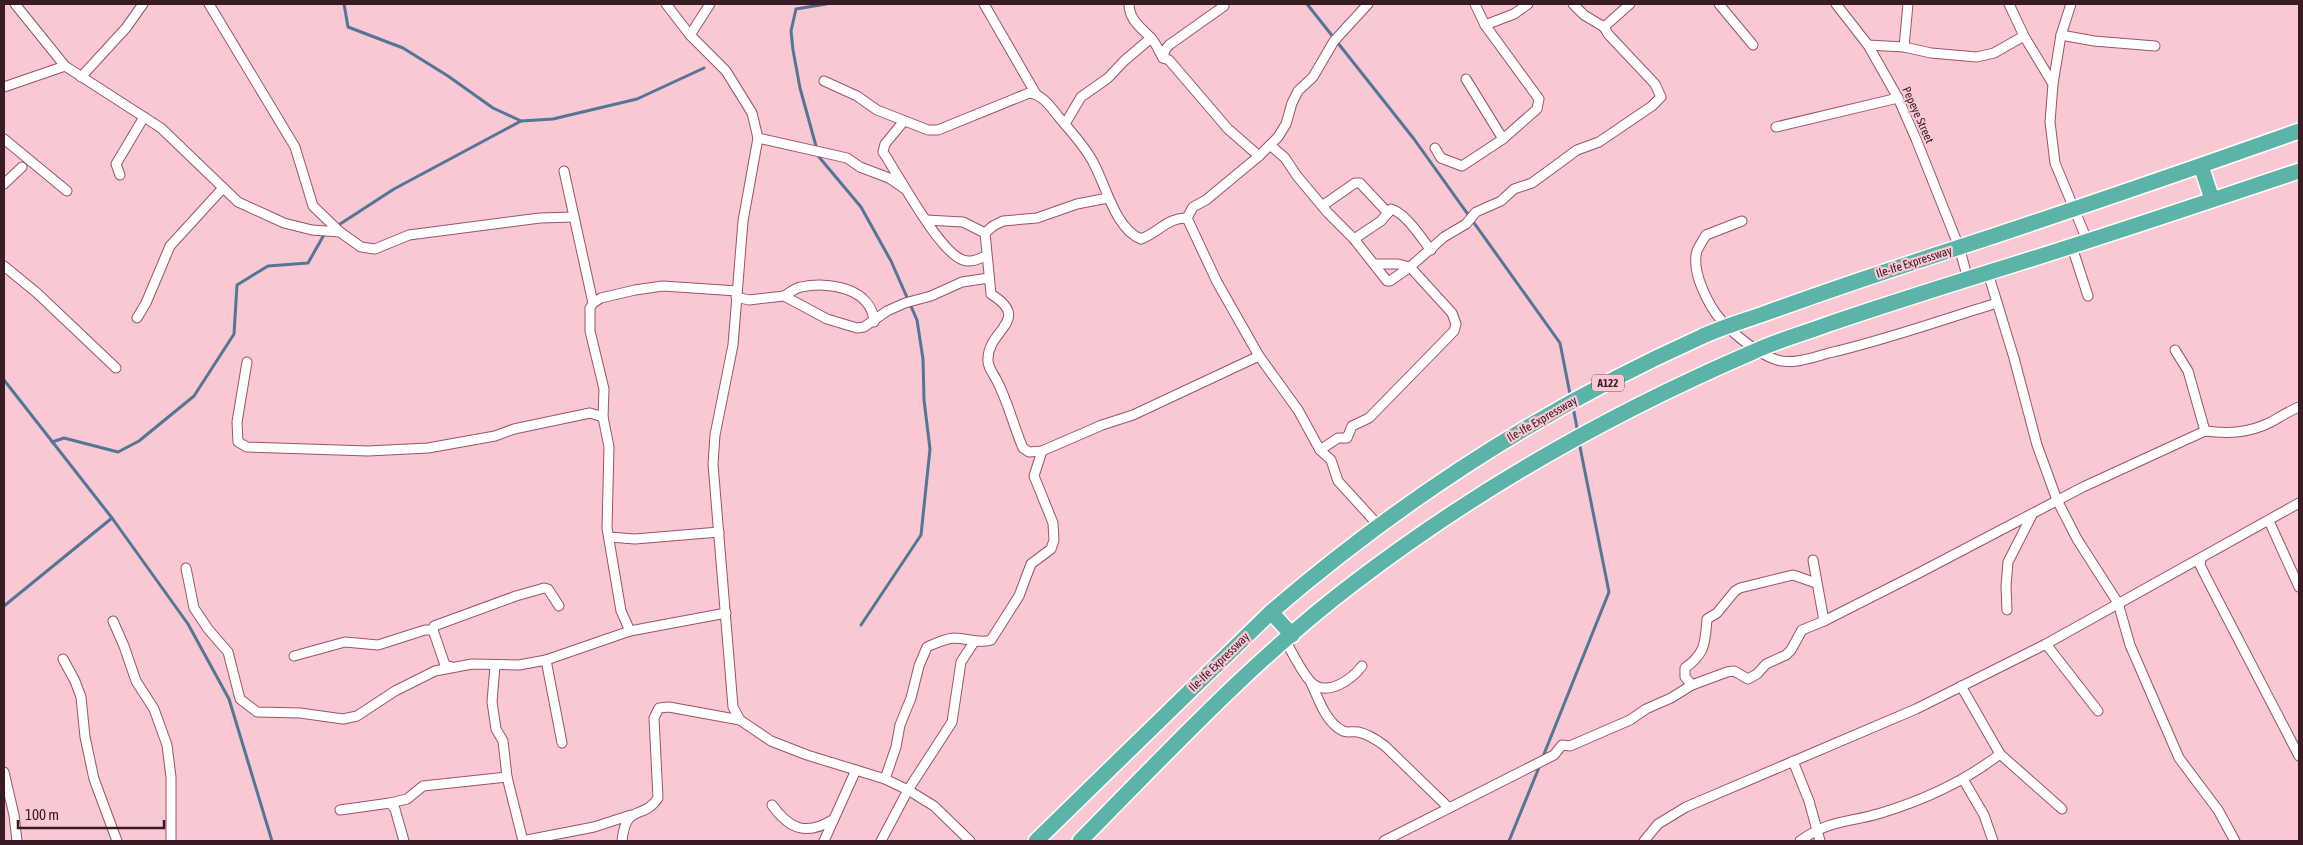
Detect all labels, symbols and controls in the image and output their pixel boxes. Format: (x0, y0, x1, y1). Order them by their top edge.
street label: Pepeye Street (1899, 85, 1937, 146)
street label: Ile-Ife Expressway (1874, 243, 1954, 281)
road number: A122 (1592, 374, 1624, 392)
street label: Ile-Ife Expressway (1504, 393, 1580, 445)
street label: Ile-Ife Expressway (1186, 630, 1252, 694)
scale bar (18, 798, 164, 830)
text: 100 m (25, 806, 59, 823)

